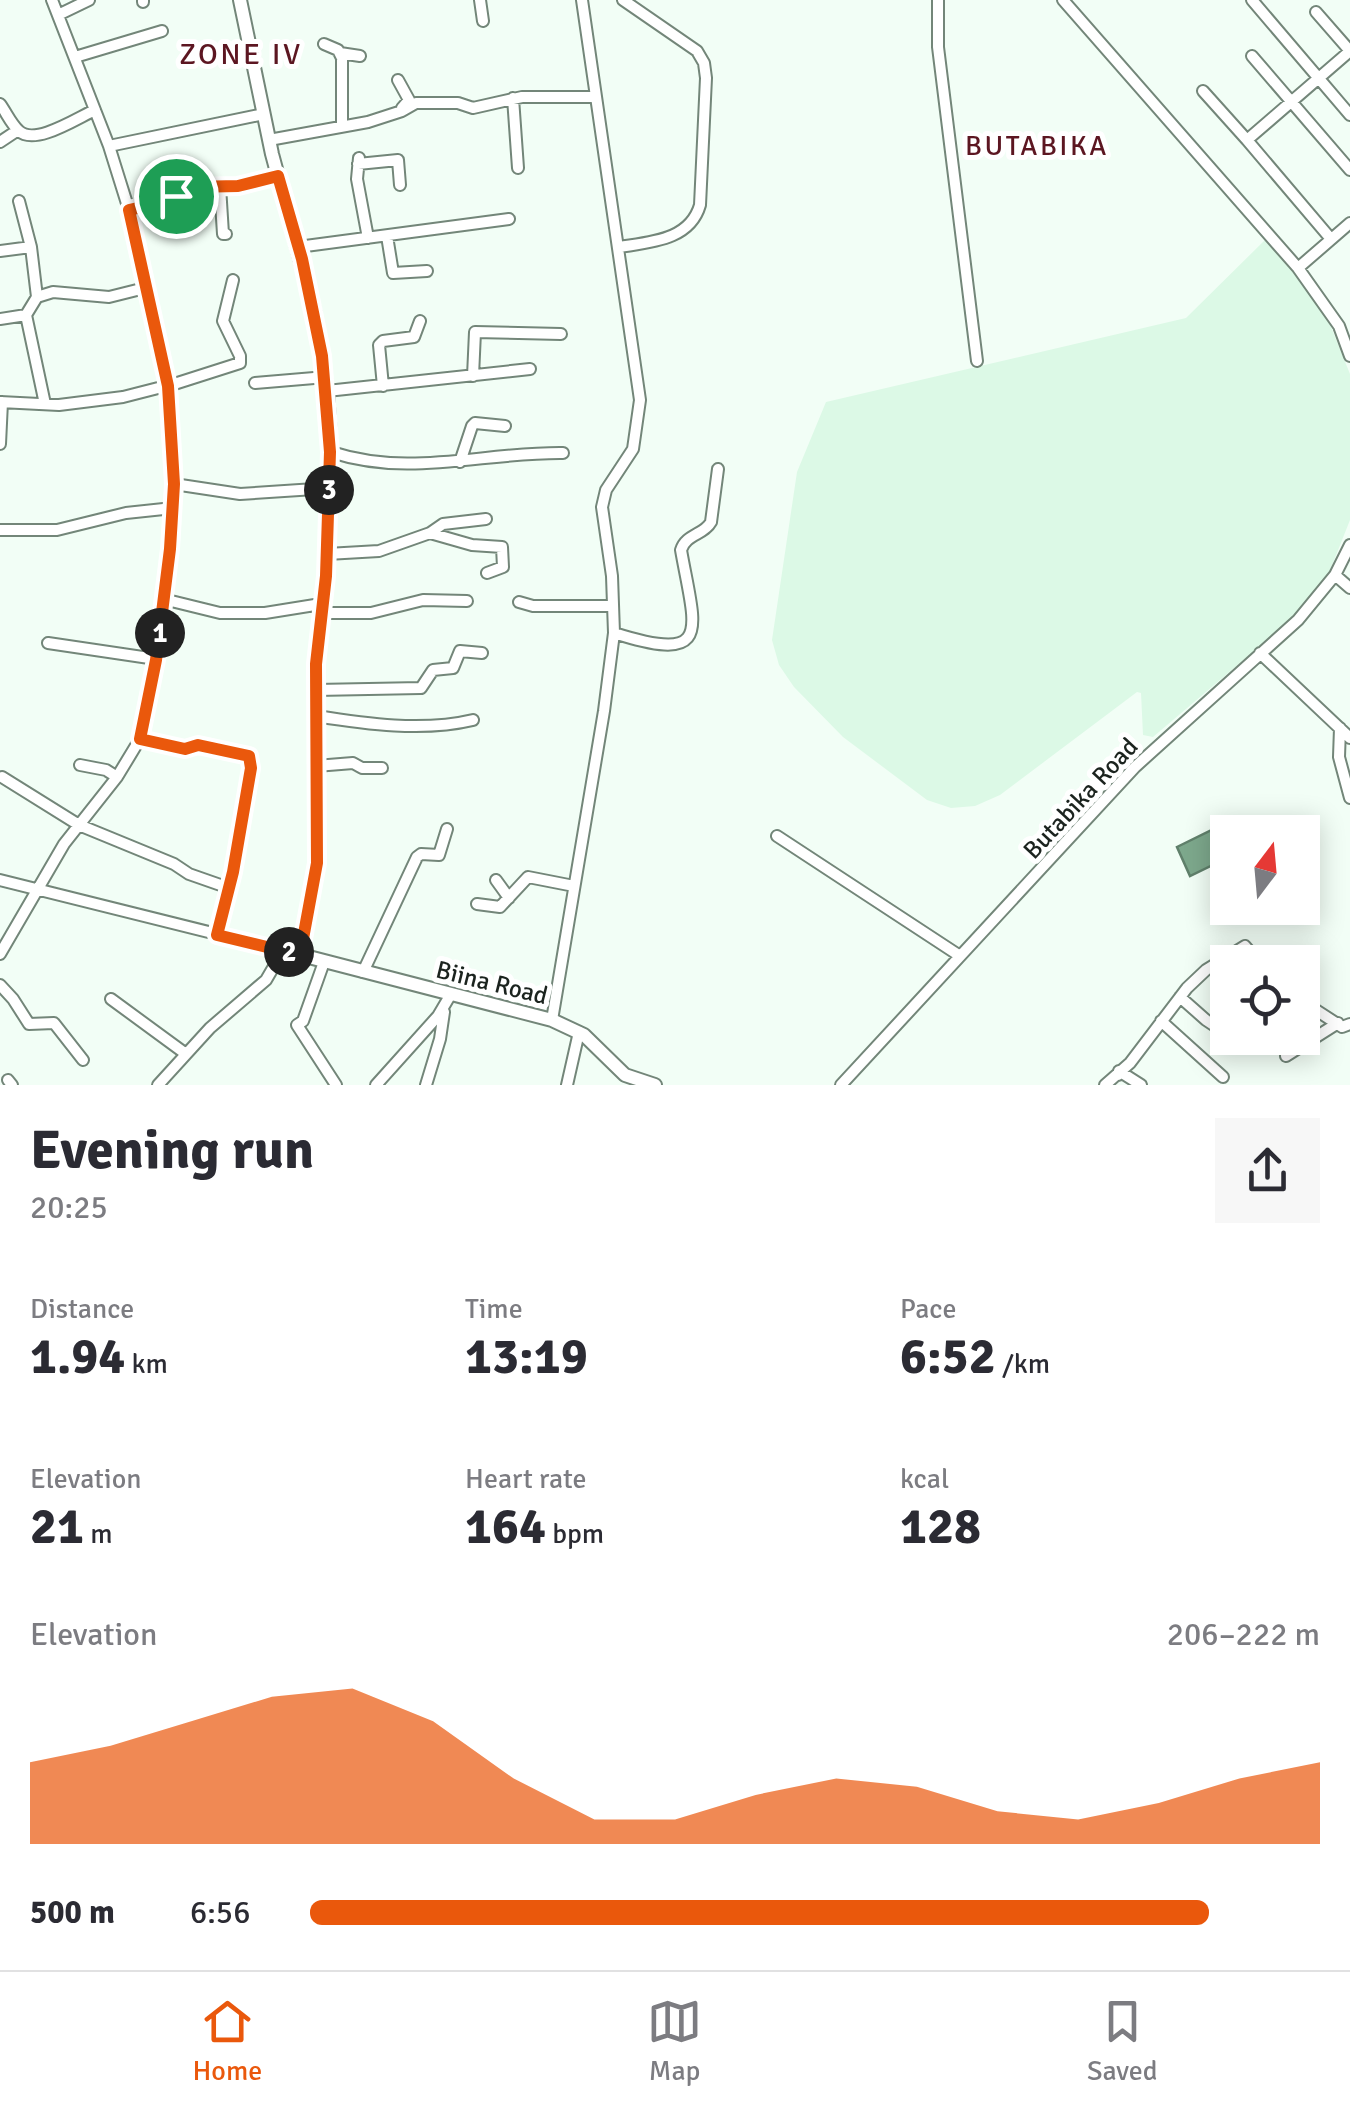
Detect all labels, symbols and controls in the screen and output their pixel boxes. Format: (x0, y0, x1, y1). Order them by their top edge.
district label: ZONE IV (179, 36, 303, 73)
district label: BUTABIKA (965, 129, 1109, 163)
pin (134, 154, 219, 239)
icon: arrive (149, 169, 204, 224)
pin: 3 (304, 465, 354, 515)
text: 3 (321, 473, 337, 507)
pin: 1 (135, 608, 185, 658)
text: 1 (152, 616, 168, 650)
street label: Butabika Road (1016, 731, 1144, 865)
north arrow (1210, 815, 1320, 925)
map controls (1210, 815, 1320, 1055)
pin: 2 (264, 927, 314, 977)
text: 2 (281, 935, 297, 969)
button: locate (1210, 945, 1320, 1055)
street label: Biina Road (433, 954, 551, 1011)
text: Evening run (30, 1116, 314, 1184)
button: share (1215, 1118, 1320, 1223)
text: 20:25 (30, 1188, 108, 1227)
text: Distance (30, 1292, 134, 1326)
text: Time (465, 1292, 523, 1326)
text: Pace (900, 1292, 956, 1326)
text: 1.94 (30, 1326, 125, 1388)
text: 13:19 (465, 1326, 588, 1388)
text: 6:52 (900, 1326, 996, 1388)
text: km (125, 1347, 168, 1381)
text: /km (996, 1347, 1050, 1381)
text: Elevation (30, 1462, 142, 1496)
text: Heart rate (465, 1462, 587, 1496)
text: kcal (900, 1462, 949, 1496)
text: 21 (30, 1496, 84, 1558)
text: 164 (465, 1496, 546, 1558)
text: 128 (900, 1496, 981, 1558)
text: m (84, 1517, 113, 1551)
text: bpm (546, 1517, 604, 1551)
text: Elevation (30, 1615, 157, 1654)
text: 206–222 m (1167, 1615, 1320, 1654)
text: 500 m (30, 1893, 115, 1932)
text: 6:56 (190, 1893, 250, 1932)
tab: Home (192, 1994, 262, 2088)
tab: Map (647, 1994, 702, 2088)
tab: Saved (1087, 1994, 1158, 2088)

